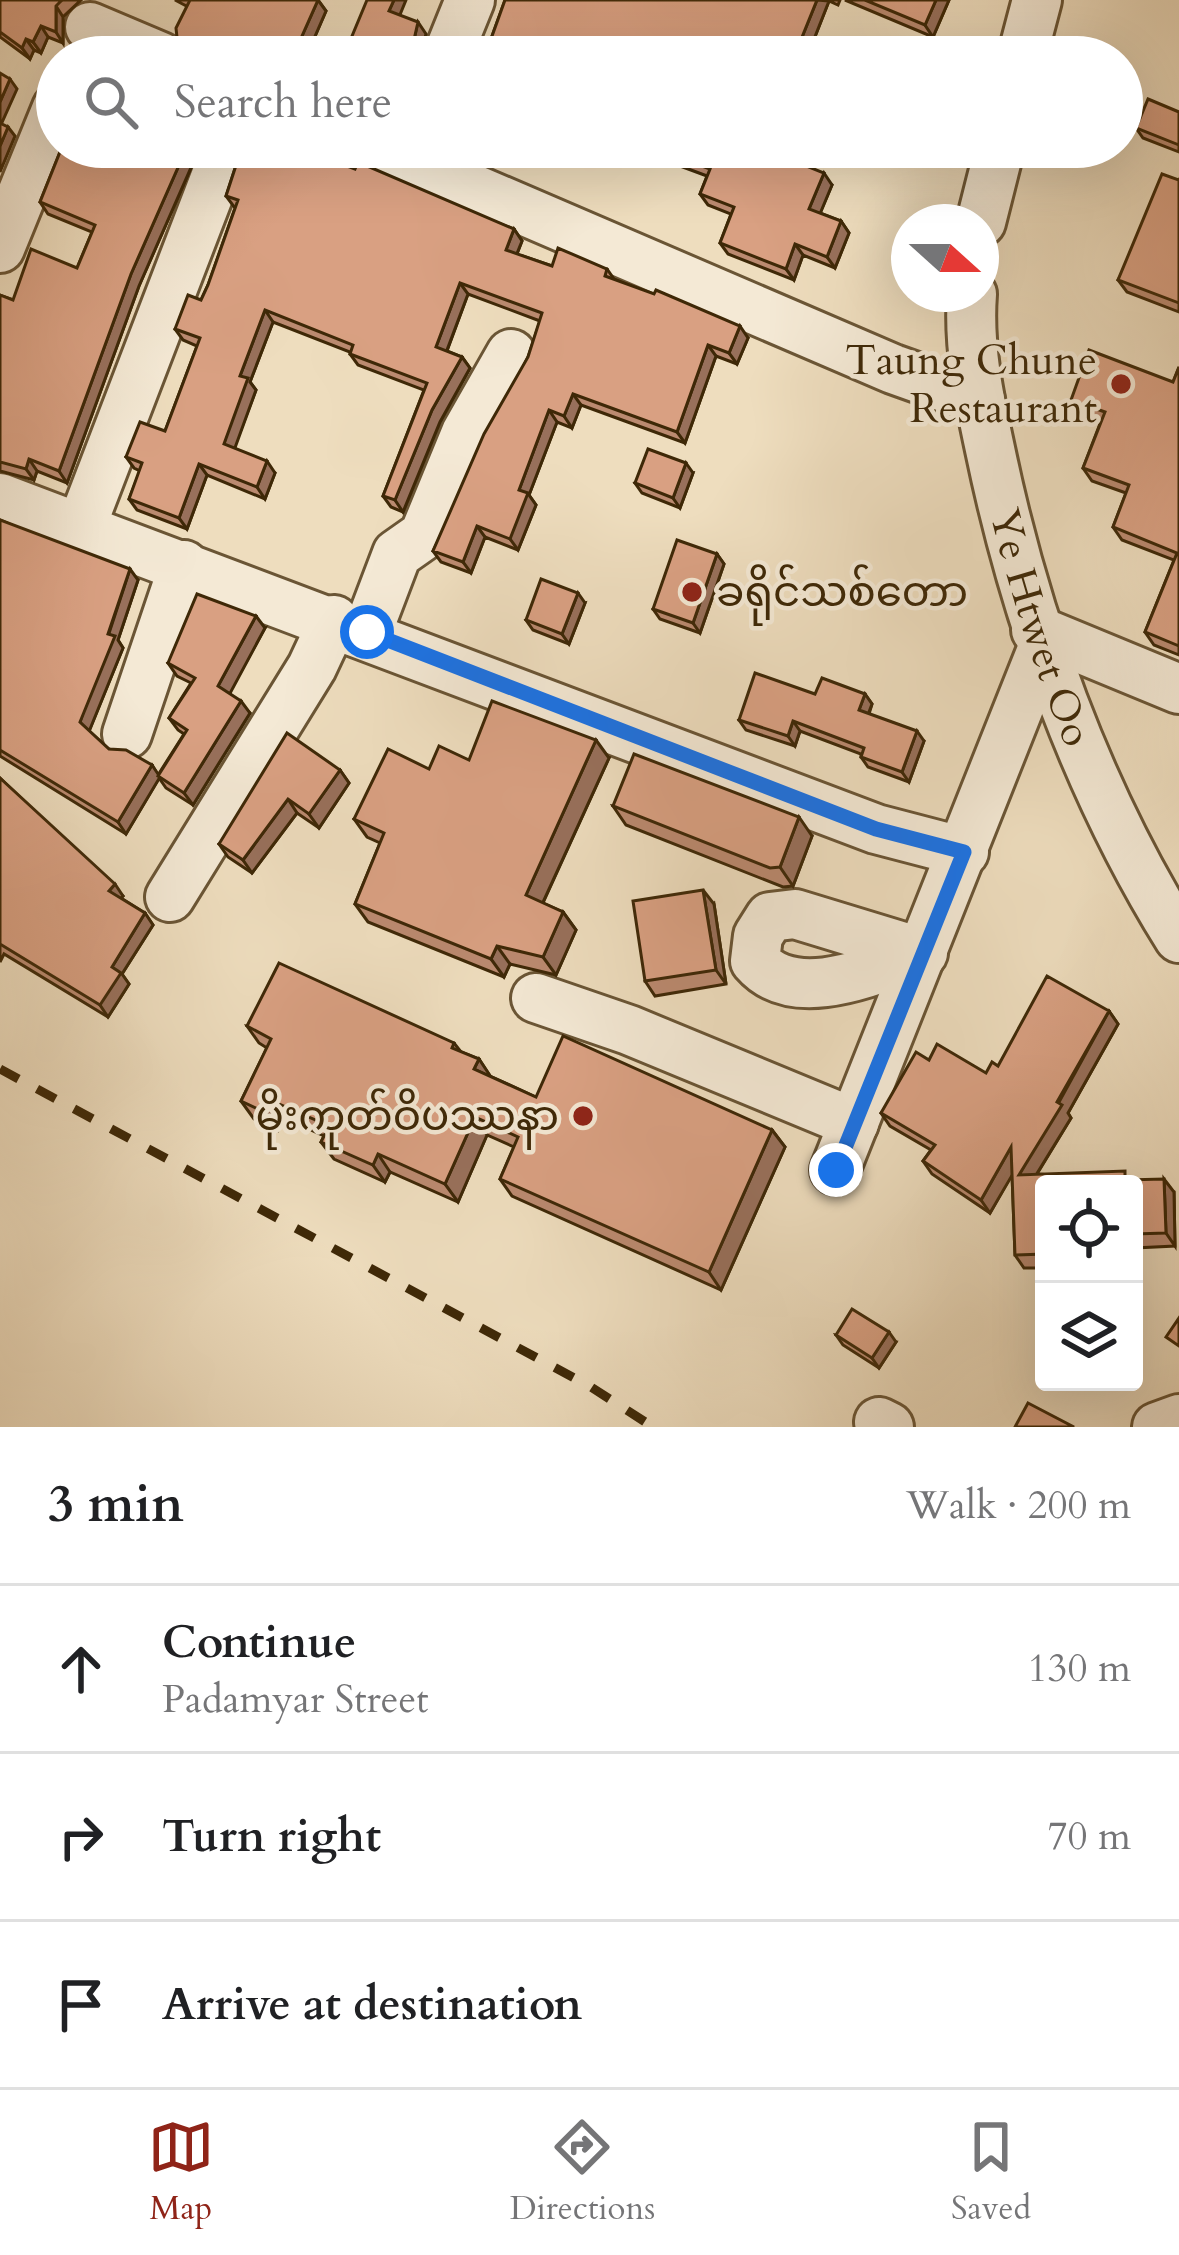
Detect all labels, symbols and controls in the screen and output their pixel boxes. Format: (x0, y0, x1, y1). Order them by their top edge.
search box (36, 36, 1143, 168)
icon: search (78, 69, 144, 135)
text: Search here (174, 72, 392, 133)
north arrow (891, 204, 999, 312)
place label: Taung Chune Restaurant (845, 332, 1097, 437)
marker: Taung Chune Restaurant (1108, 371, 1134, 397)
street label: Ye Htwet Oo (976, 503, 1106, 755)
place label: ခရိုင်သစ်တော (716, 564, 968, 626)
marker: ခရိုင်သစ်တော (679, 579, 705, 605)
route start (340, 605, 394, 659)
place label: မိုးကုတ်ဝိပဿနာ (255, 1088, 559, 1150)
marker: မိုးကုတ်ဝိပဿနာ (570, 1103, 596, 1129)
route end (809, 1143, 863, 1197)
map controls (1035, 1175, 1143, 1391)
button: locate (1035, 1175, 1143, 1283)
button: layers (1035, 1283, 1143, 1391)
text: 3 min (48, 1470, 184, 1540)
text: Walk · 200 m (906, 1479, 1131, 1532)
text: Continue (162, 1612, 356, 1673)
icon: ahead (48, 1636, 114, 1702)
text: 130 m (1028, 1642, 1131, 1695)
text: Padamyar Street (162, 1673, 429, 1726)
icon: right (48, 1804, 114, 1870)
text: Turn right (162, 1806, 381, 1867)
text: 70 m (1048, 1810, 1131, 1863)
icon: arrive (48, 1972, 114, 2038)
text: Arrive at destination (162, 1974, 582, 2035)
tab: Map (148, 2114, 214, 2231)
tab: Directions (510, 2114, 655, 2231)
tab: Saved (951, 2114, 1031, 2231)

